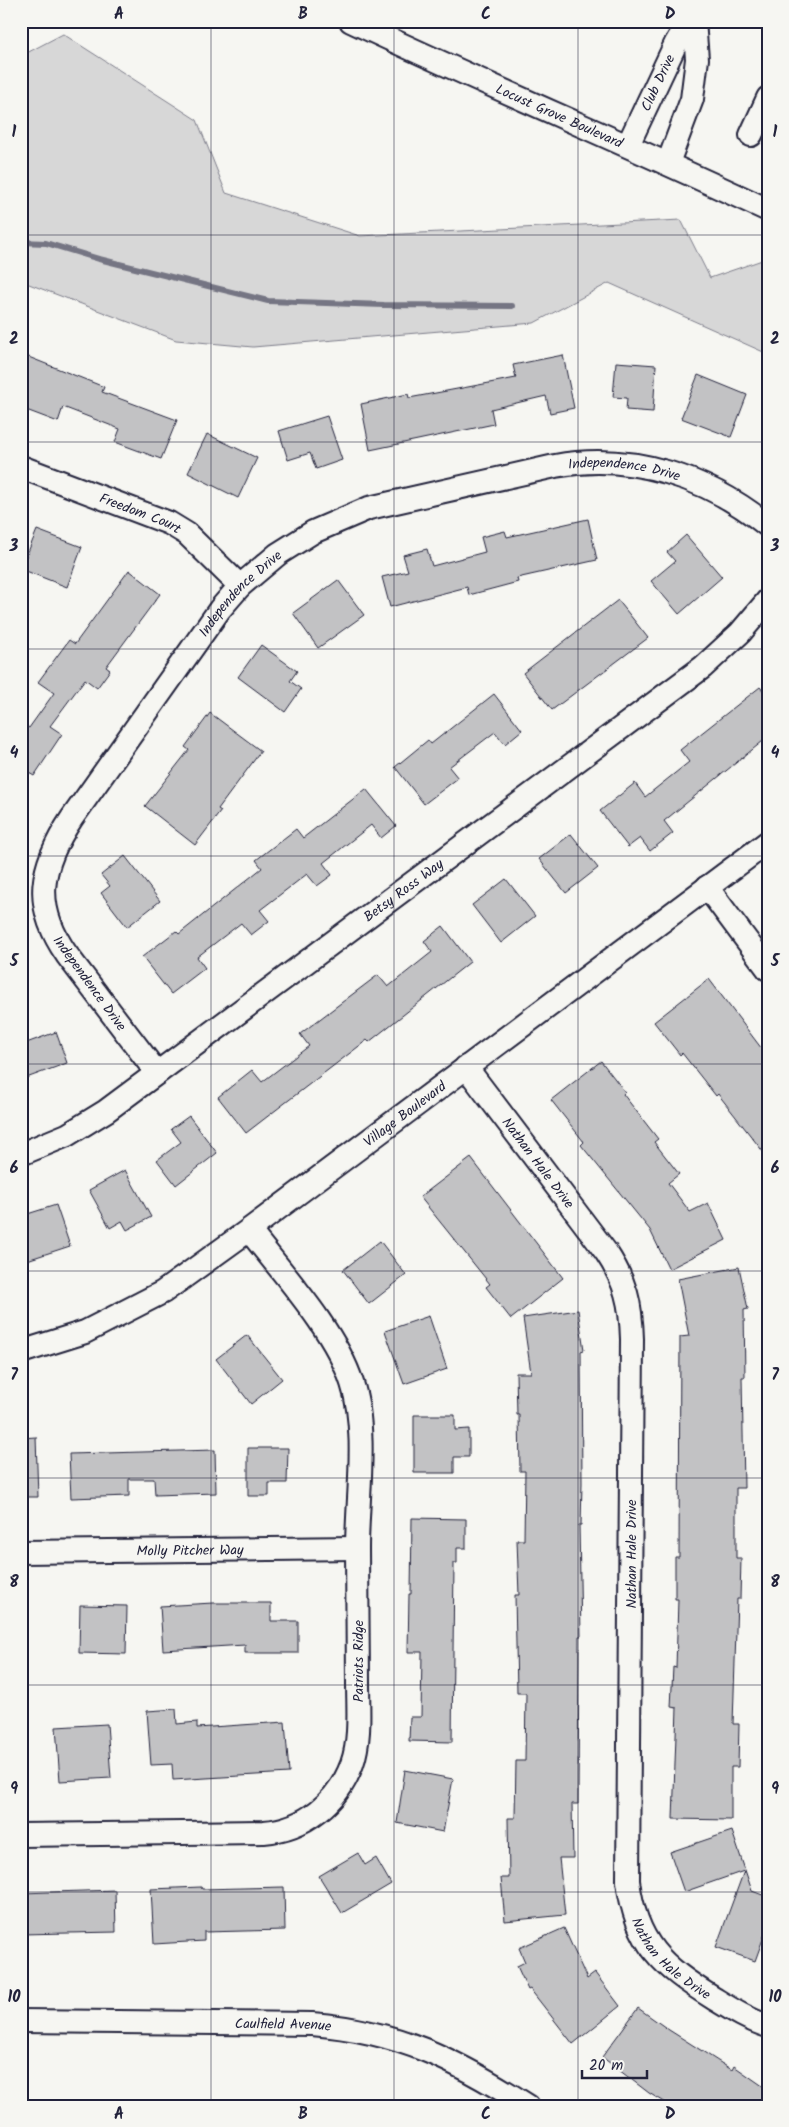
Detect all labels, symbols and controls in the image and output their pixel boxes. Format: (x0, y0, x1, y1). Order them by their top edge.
text: A (114, 2, 124, 27)
text: B (298, 2, 308, 27)
text: C (481, 2, 491, 27)
text: D (665, 2, 676, 27)
street label: Club Drive (635, 50, 681, 115)
street label: Locust Grove Boulevard (492, 79, 627, 155)
text: 1 (12, 120, 17, 145)
text: 1 (773, 120, 778, 145)
text: 2 (9, 327, 19, 352)
text: 2 (770, 327, 780, 352)
street label: Independence Drive (567, 452, 684, 488)
street label: Freedom Court (96, 488, 186, 540)
text: 3 (9, 534, 19, 559)
text: 3 (770, 534, 780, 559)
street label: Independence Drive (194, 545, 288, 642)
text: 4 (10, 741, 19, 766)
text: 4 (771, 741, 780, 766)
street label: Betsy Ross Way (359, 853, 449, 928)
street label: Independence Drive (47, 931, 132, 1037)
text: 5 (9, 949, 20, 974)
text: 5 (770, 949, 781, 974)
street label: Village Boulevard (359, 1076, 452, 1153)
street label: Nathan Hale Drive (496, 1113, 580, 1214)
text: 6 (10, 1156, 19, 1181)
text: 6 (771, 1156, 780, 1181)
text: 7 (10, 1363, 18, 1388)
text: 7 (771, 1363, 779, 1388)
street label: Nathan Hale Drive (621, 1499, 643, 1609)
street label: Molly Pitcher Way (136, 1539, 244, 1563)
text: 8 (9, 1570, 19, 1595)
text: 8 (770, 1570, 780, 1595)
street label: Patriots Ridge (348, 1619, 370, 1702)
text: 9 (10, 1777, 18, 1802)
text: 9 (771, 1777, 779, 1802)
street label: Nathan Hale Drive (625, 1915, 715, 2006)
text: 10 (7, 1985, 21, 2010)
text: 10 (768, 1985, 782, 2010)
street label: Caulfield Avenue (235, 2013, 333, 2038)
scale bar (582, 2047, 646, 2079)
text: 20 m (589, 2054, 623, 2078)
text: A (114, 2102, 124, 2127)
text: B (298, 2102, 308, 2127)
text: C (481, 2102, 491, 2127)
text: D (665, 2102, 676, 2127)

